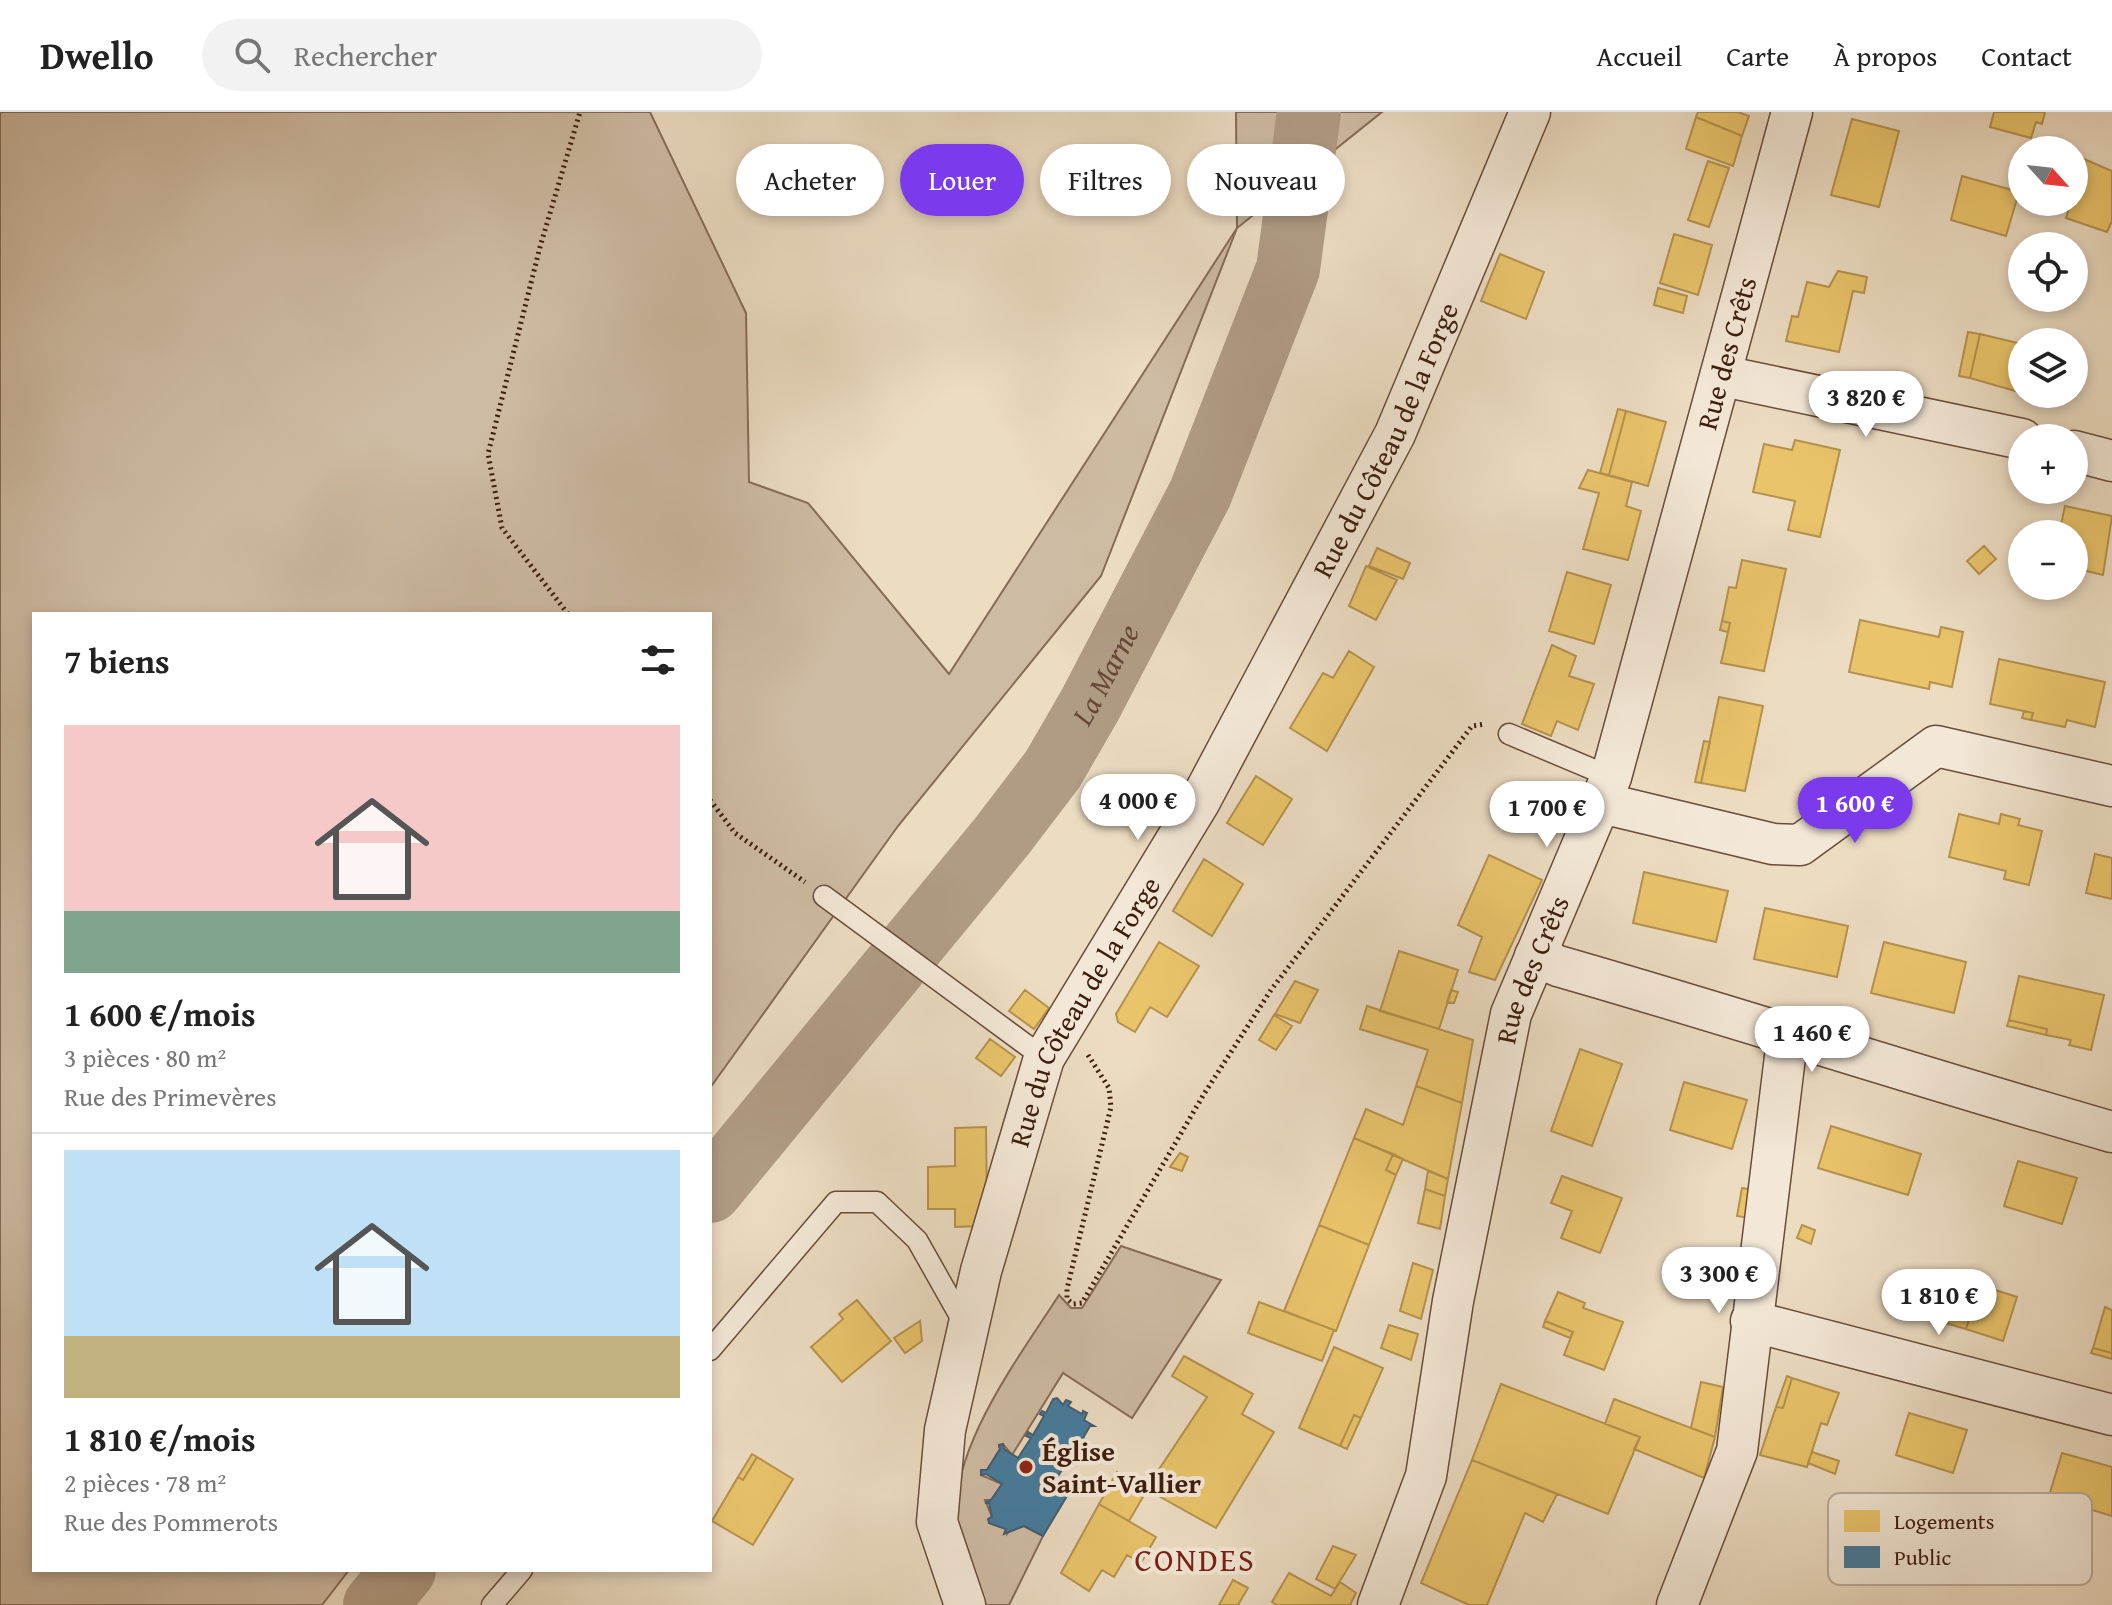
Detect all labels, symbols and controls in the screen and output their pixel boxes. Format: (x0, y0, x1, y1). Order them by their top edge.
search box (202, 19, 762, 91)
text: Dwello (40, 27, 154, 83)
icon: search (230, 33, 274, 77)
text: Rechercher (294, 33, 437, 77)
text: Accueil (1596, 35, 1682, 76)
text: Carte (1726, 35, 1789, 76)
text: À propos (1833, 35, 1937, 76)
text: Contact (1981, 35, 2072, 76)
north arrow (2008, 136, 2088, 216)
map controls (2008, 136, 2088, 600)
chip: Acheter (736, 144, 884, 216)
chip: Louer (900, 144, 1024, 216)
chip: Filtres (1040, 144, 1171, 216)
chip: Nouveau (1187, 144, 1345, 216)
button: locate (2008, 232, 2088, 312)
street label: Rue des Crêts (1685, 272, 1766, 434)
street label: Rue du Côteau de la Forge (1301, 296, 1468, 585)
button: layers (2008, 328, 2088, 408)
pin: 3 820 € (1792, 371, 1940, 439)
text: 3 820 € (1827, 377, 1905, 416)
button: + (2008, 424, 2088, 504)
button: − (2008, 520, 2088, 600)
water label: La Marne (1060, 616, 1150, 734)
text: 7 biens (64, 636, 170, 685)
icon: filters (636, 638, 680, 682)
pin: 4 000 € (1064, 774, 1212, 842)
icon: home (300, 777, 444, 921)
pin: 1 600 € (1781, 777, 1929, 845)
text: 4 000 € (1099, 780, 1177, 819)
pin: 1 700 € (1473, 781, 1621, 849)
text: 1 600 € (1816, 783, 1894, 822)
text: 1 700 € (1508, 787, 1586, 826)
street label: Rue du Côteau de la Forge (998, 868, 1170, 1152)
street label: Rue des Crêts (1484, 889, 1579, 1047)
text: 1 600 €/mois (64, 989, 256, 1038)
pin: 1 460 € (1738, 1006, 1886, 1074)
text: 1 460 € (1773, 1012, 1851, 1051)
text: 3 pièces · 80 m² (64, 1038, 226, 1077)
text: Rue des Primevères (64, 1077, 277, 1116)
icon: home (300, 1202, 444, 1346)
pin: 3 300 € (1645, 1247, 1793, 1315)
text: 3 300 € (1680, 1253, 1758, 1292)
pin: 1 810 € (1865, 1269, 2013, 1337)
text: 1 810 € (1900, 1275, 1978, 1314)
text: 1 810 €/mois (64, 1414, 256, 1463)
place label: Église Saint-Vallier (1042, 1430, 1201, 1503)
marker: Église Saint-Vallier (1017, 1458, 1035, 1476)
text: 2 pièces · 78 m² (64, 1463, 226, 1502)
legend (1828, 1493, 2092, 1585)
text: Rue des Pommerots (64, 1502, 278, 1541)
text: Logements (1894, 1505, 1994, 1537)
district label: CONDES (1135, 1536, 1256, 1583)
text: Public (1894, 1541, 1951, 1573)

